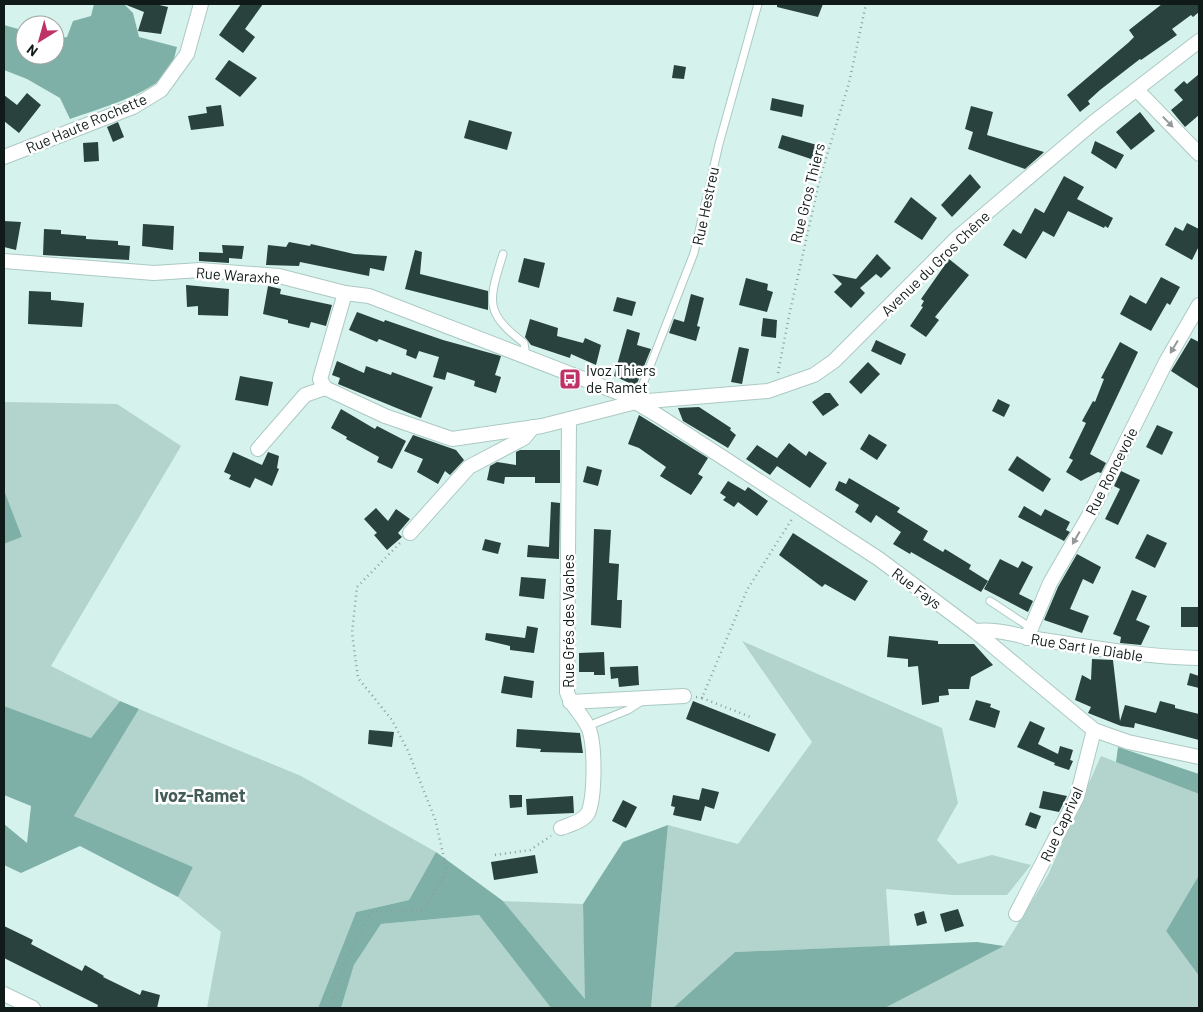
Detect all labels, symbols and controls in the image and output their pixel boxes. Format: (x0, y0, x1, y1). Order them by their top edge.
north arrow (15, 15, 65, 65)
text: N (23, 41, 41, 60)
street label: Rue Haute Rochette (23, 89, 149, 157)
one-way arrow (1162, 116, 1174, 128)
street label: Rue Gros Thiers (786, 141, 828, 245)
street label: Rue Hestreu (688, 165, 722, 247)
street label: Avenue du Gros Chêne (877, 207, 993, 319)
street label: Rue Waraxhe (195, 263, 281, 287)
one-way arrow (1170, 341, 1179, 354)
place label: Ivoz Thiers de Ramet (586, 361, 656, 396)
bus stop icon: Ivoz Thiers de Ramet (558, 367, 582, 391)
street label: Rue Roncevoie (1081, 424, 1141, 518)
one-way arrow (1071, 532, 1080, 545)
street label: Rue Grés des Vaches (559, 554, 577, 688)
street label: Rue Fays (889, 564, 945, 612)
street label: Rue Sart le Diable (1029, 629, 1145, 665)
district label: Ivoz-Ramet (154, 784, 246, 806)
street label: Rue Caprival (1036, 784, 1086, 864)

